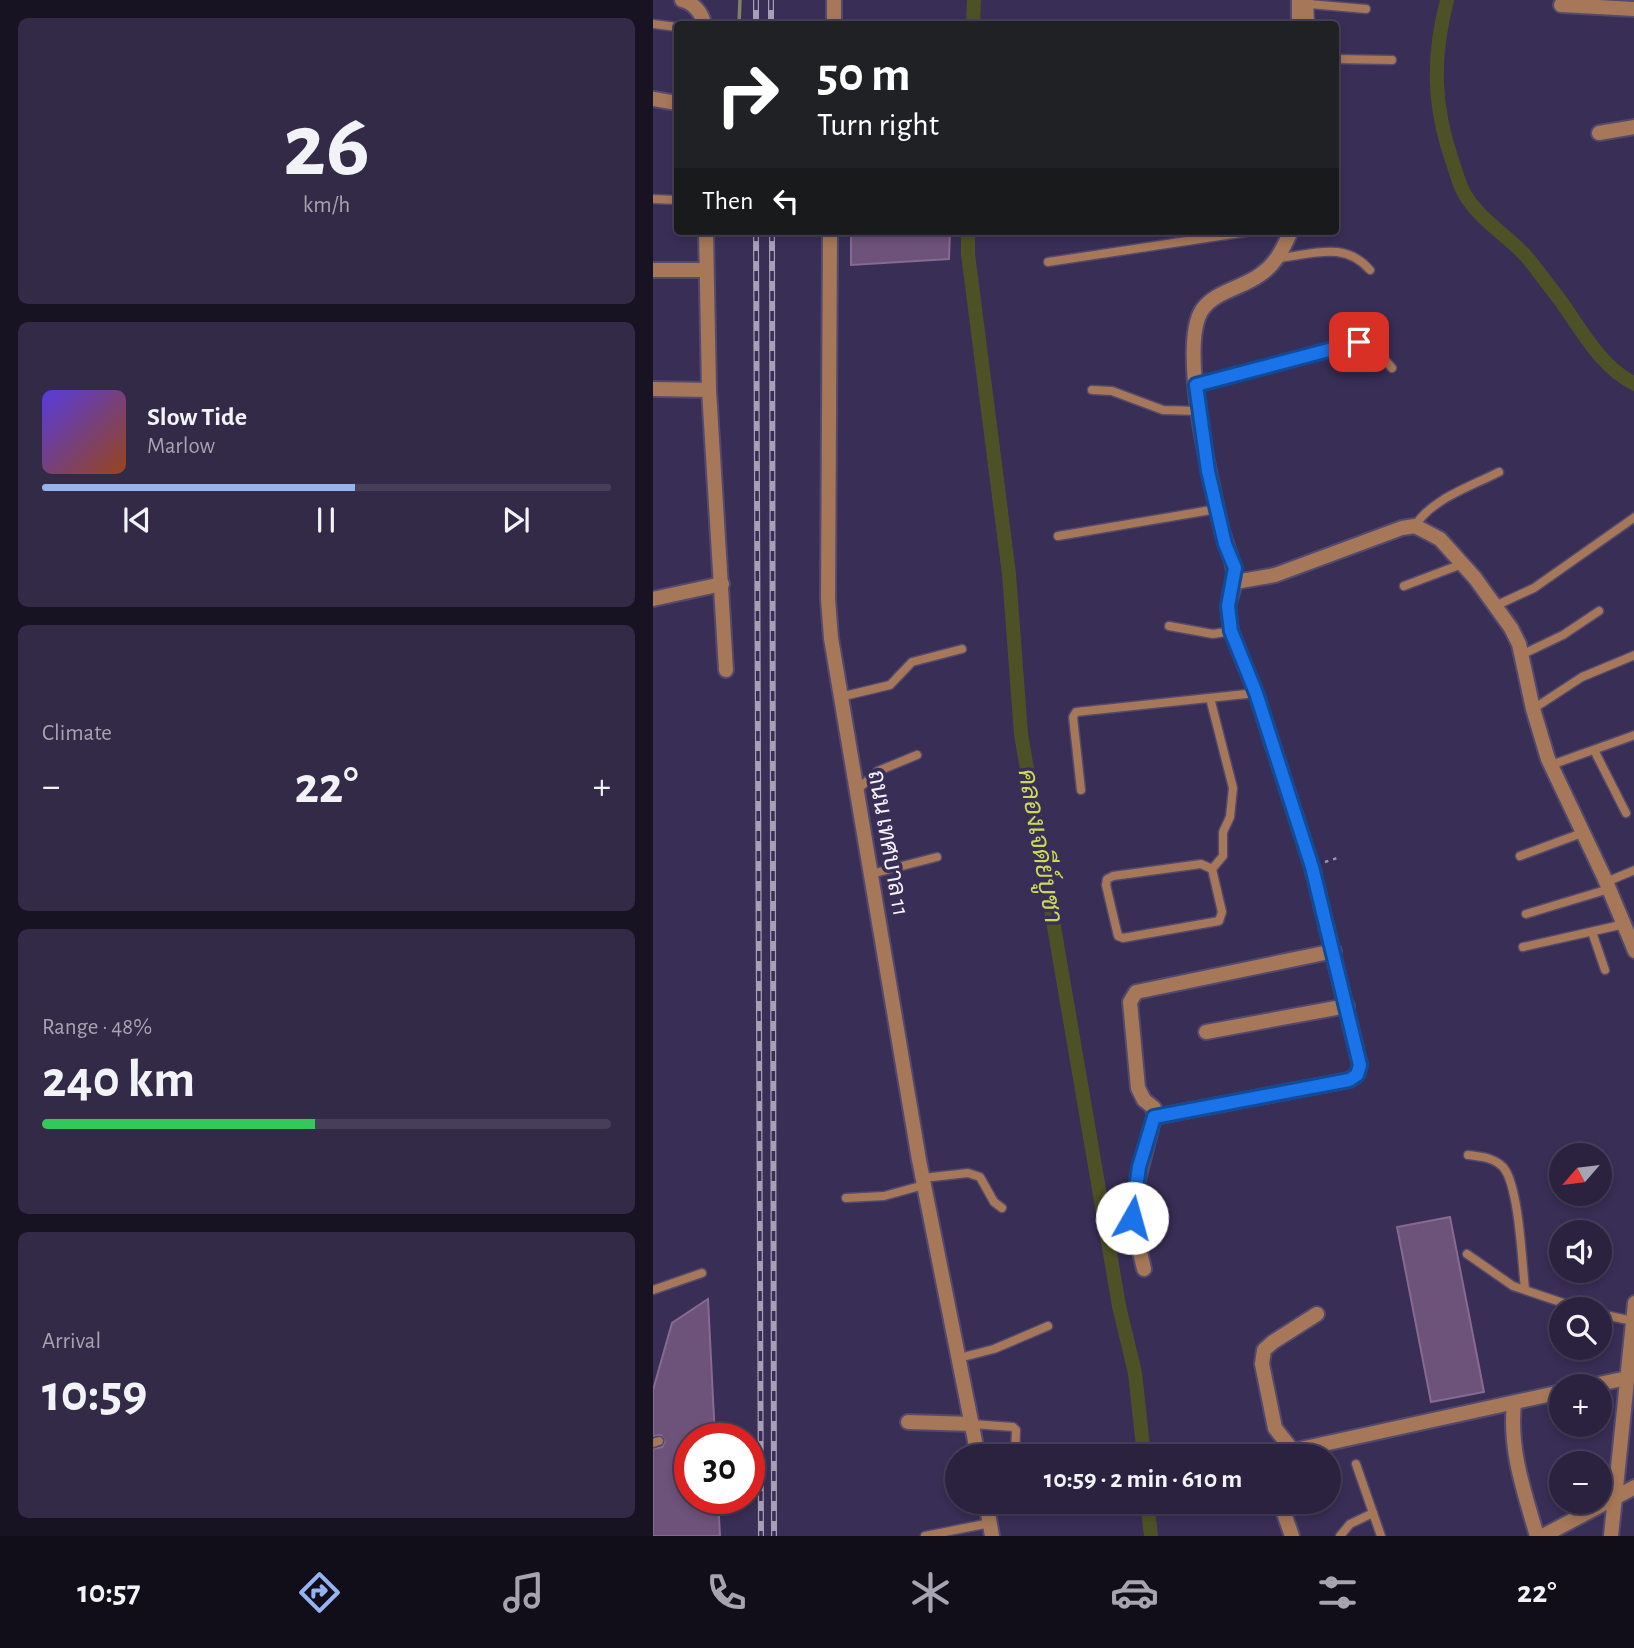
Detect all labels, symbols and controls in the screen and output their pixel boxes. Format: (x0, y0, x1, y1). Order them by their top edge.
icon: right (702, 49, 793, 140)
text: 50 m (817, 51, 911, 100)
text: 26 (283, 101, 370, 192)
text: Turn right (817, 109, 939, 141)
icon: left (767, 182, 805, 220)
text: Then (702, 188, 753, 214)
text: km/h (303, 194, 350, 217)
pin (1329, 312, 1389, 372)
icon: arrive (1340, 323, 1378, 361)
text: Slow Tide (147, 404, 247, 430)
text: Marlow (147, 435, 215, 458)
icon: previous (118, 501, 156, 539)
icon: pause (307, 501, 345, 539)
icon: next (497, 501, 535, 539)
text: Climate (42, 722, 112, 745)
text: 22° (294, 760, 359, 812)
water label: คลองเจดีย์บูชา (1010, 766, 1071, 926)
text: − (42, 768, 60, 806)
text: + (593, 768, 611, 806)
street label: ถนน เทศบาล 11 (863, 768, 913, 918)
text: Range · 48% (42, 1016, 152, 1039)
text: 240 km (42, 1054, 195, 1106)
north arrow (1549, 1143, 1612, 1206)
map controls (1549, 1143, 1612, 1514)
position arrow (1095, 1181, 1169, 1255)
button: sound (1549, 1220, 1612, 1283)
button: search (1549, 1297, 1612, 1360)
text: Arrival (42, 1330, 101, 1353)
text: 10:59 (42, 1368, 147, 1420)
button: + (1549, 1374, 1612, 1437)
speed limit sign: 30 (674, 1423, 765, 1514)
button: − (1549, 1451, 1612, 1514)
text: 10:59 · 2 min · 610 m (1044, 1466, 1242, 1492)
icon: directions (295, 1568, 344, 1617)
icon: music (499, 1568, 548, 1617)
icon: phone (702, 1568, 751, 1617)
icon: climate (906, 1568, 955, 1617)
icon: car (1110, 1568, 1159, 1617)
icon: filters (1313, 1568, 1362, 1617)
text: 10:57 (77, 1576, 141, 1608)
text: 22° (1517, 1576, 1557, 1608)

